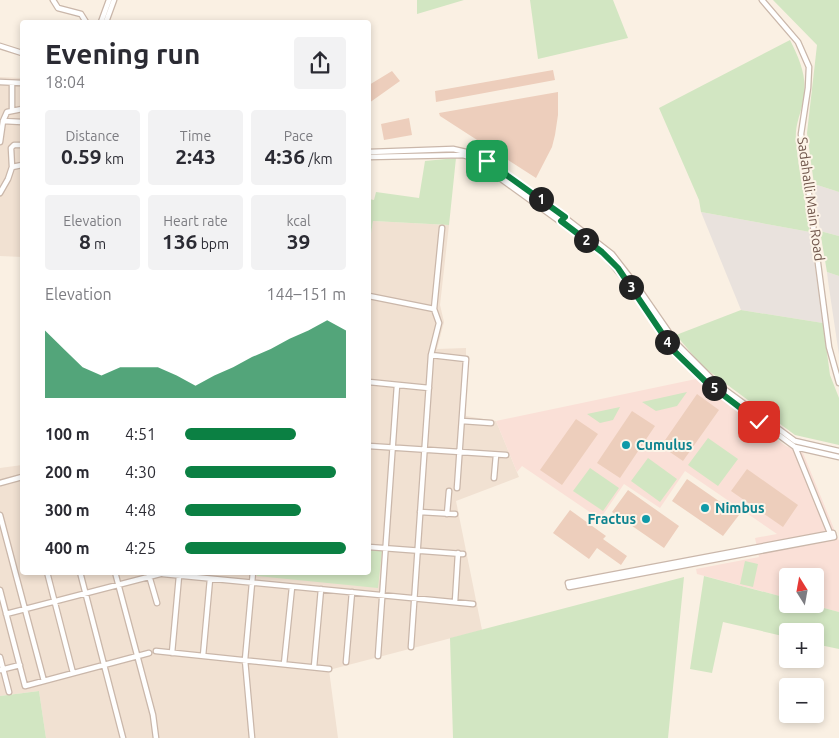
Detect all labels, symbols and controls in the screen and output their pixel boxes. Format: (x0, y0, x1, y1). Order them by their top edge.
button: share (294, 37, 346, 89)
text: Evening run (45, 38, 200, 69)
text: 18:04 (45, 73, 85, 91)
text: Distance (65, 128, 120, 144)
text: Time (180, 128, 211, 144)
text: Pace (284, 128, 313, 144)
street label: Sadahalli Main Road (794, 136, 828, 262)
pin (466, 140, 508, 182)
text: 0.59 (61, 144, 102, 168)
text: 2:43 (175, 144, 216, 168)
text: 4:36 (264, 144, 305, 168)
icon: arrive (473, 147, 501, 175)
text: km (102, 151, 124, 167)
text: /km (305, 151, 333, 167)
pin: 1 (528, 186, 554, 212)
text: 1 (538, 191, 545, 207)
text: Elevation (63, 213, 122, 229)
text: Heart rate (163, 213, 228, 229)
text: kcal (286, 213, 311, 229)
pin: 2 (574, 228, 598, 252)
text: 8 (79, 229, 91, 253)
text: 136 (162, 229, 197, 253)
text: 39 (287, 229, 310, 253)
text: 2 (583, 232, 590, 248)
text: m (91, 236, 106, 252)
text: bpm (197, 236, 229, 252)
pin: 3 (618, 274, 644, 300)
text: 3 (628, 279, 635, 295)
text: Elevation (45, 285, 112, 303)
text: 144–151 m (266, 285, 346, 303)
pin: 4 (654, 330, 680, 354)
text: 4 (664, 334, 671, 350)
pin: 5 (702, 376, 726, 400)
text: 5 (711, 380, 718, 396)
pin (738, 401, 780, 443)
icon: check (745, 408, 773, 436)
text: 100 m (45, 425, 90, 443)
text: 4:51 (125, 425, 156, 443)
place label: Cumulus (636, 437, 693, 453)
marker: Cumulus (620, 439, 632, 451)
text: 200 m (45, 463, 90, 481)
text: 4:30 (125, 463, 156, 481)
place label: Nimbus (715, 500, 765, 516)
text: 300 m (45, 501, 90, 519)
text: 4:48 (125, 501, 156, 519)
marker: Nimbus (699, 502, 711, 514)
place label: Fractus (587, 511, 636, 527)
marker: Fractus (640, 513, 652, 525)
text: 400 m (45, 539, 90, 557)
text: 4:25 (125, 539, 156, 557)
north arrow (779, 568, 824, 612)
map controls (779, 568, 824, 723)
button: + (779, 623, 824, 668)
button: − (779, 678, 824, 723)

